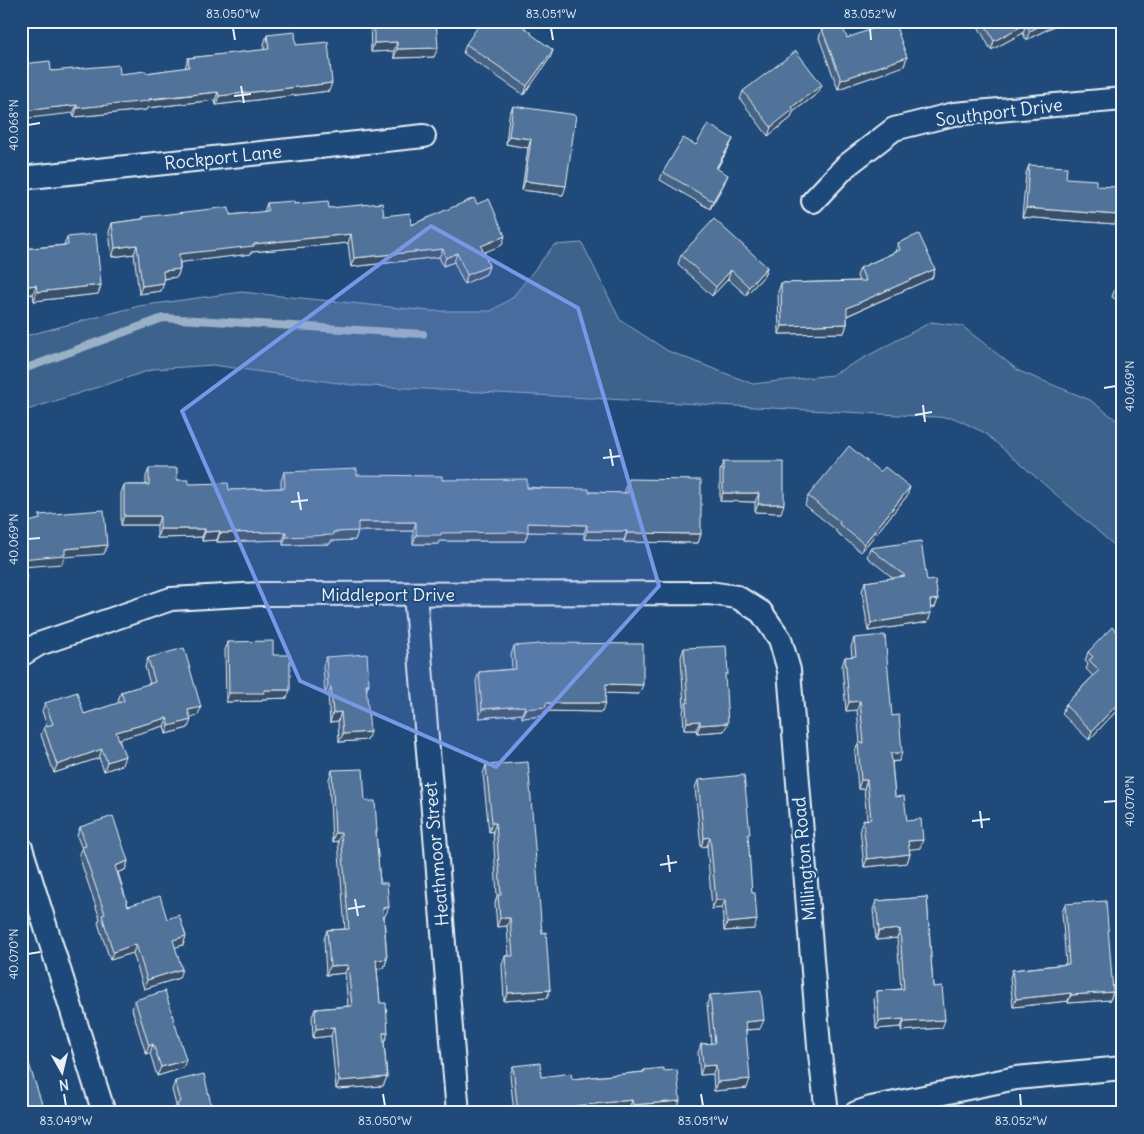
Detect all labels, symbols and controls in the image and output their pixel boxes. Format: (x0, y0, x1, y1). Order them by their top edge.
text: 83.050°W (206, 6, 260, 21)
text: 83.051°W (526, 6, 576, 21)
text: 83.052°W (844, 6, 896, 21)
street label: Southport Drive (934, 93, 1064, 131)
text: 40.068°N (6, 99, 21, 151)
street label: Rockport Lane (163, 139, 283, 175)
text: 40.069°N (1122, 360, 1137, 412)
text: 40.069°N (6, 513, 21, 565)
street label: Middleport Drive (321, 583, 455, 606)
text: 40.070°N (1122, 775, 1137, 827)
street label: Heathmoor Street (418, 781, 454, 927)
street label: Millington Road (787, 796, 821, 922)
text: 40.070°N (6, 928, 21, 980)
north arrow (38, 1046, 88, 1096)
text: N (58, 1075, 70, 1094)
text: 83.049°W (40, 1113, 93, 1128)
text: 83.050°W (358, 1113, 412, 1128)
text: 83.051°W (678, 1113, 728, 1128)
text: 83.052°W (995, 1113, 1047, 1128)

